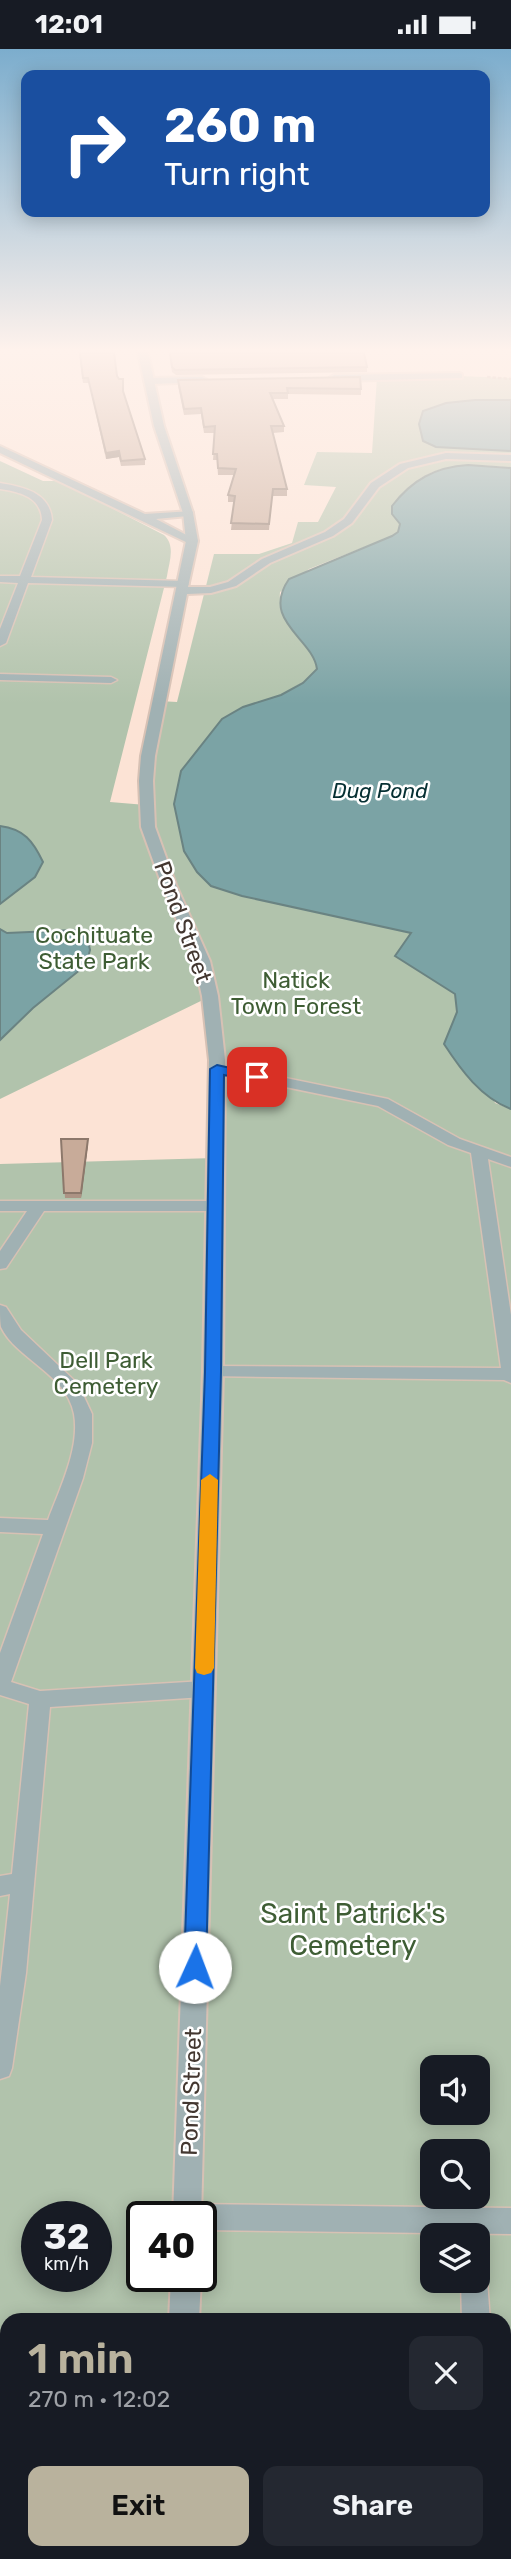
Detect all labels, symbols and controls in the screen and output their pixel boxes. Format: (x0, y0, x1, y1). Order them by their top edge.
text: 12:01 (35, 9, 103, 40)
text: 260 m (164, 96, 316, 154)
icon: right (49, 98, 140, 189)
text: Turn right (164, 155, 309, 193)
water label: Dug Pond (332, 778, 428, 803)
street label: Pond Street (148, 857, 218, 987)
park label: Cochituate State Park (35, 921, 153, 975)
park label: Natick Town Forest (231, 966, 361, 1020)
pin (227, 1047, 287, 1107)
icon: arrive (238, 1058, 276, 1096)
park label: Dell Park Cemetery (54, 1346, 159, 1400)
park label: Saint Patrick's Cemetery (260, 1897, 446, 1962)
position arrow (158, 1930, 232, 2004)
street label: Pond Street (175, 2028, 207, 2156)
map controls (420, 2055, 490, 2293)
button: sound (420, 2055, 490, 2125)
button: search (420, 2139, 490, 2209)
speed limit sign: 40 (126, 2201, 217, 2292)
text: 32 (44, 2216, 89, 2258)
button: layers (420, 2223, 490, 2293)
text: km/h (44, 2253, 89, 2275)
text: 1 min (28, 2334, 134, 2384)
button: close (409, 2336, 483, 2410)
text: 270 m · 12:02 (28, 2385, 170, 2413)
button: Exit (28, 2466, 249, 2546)
button: Share (263, 2466, 483, 2546)

